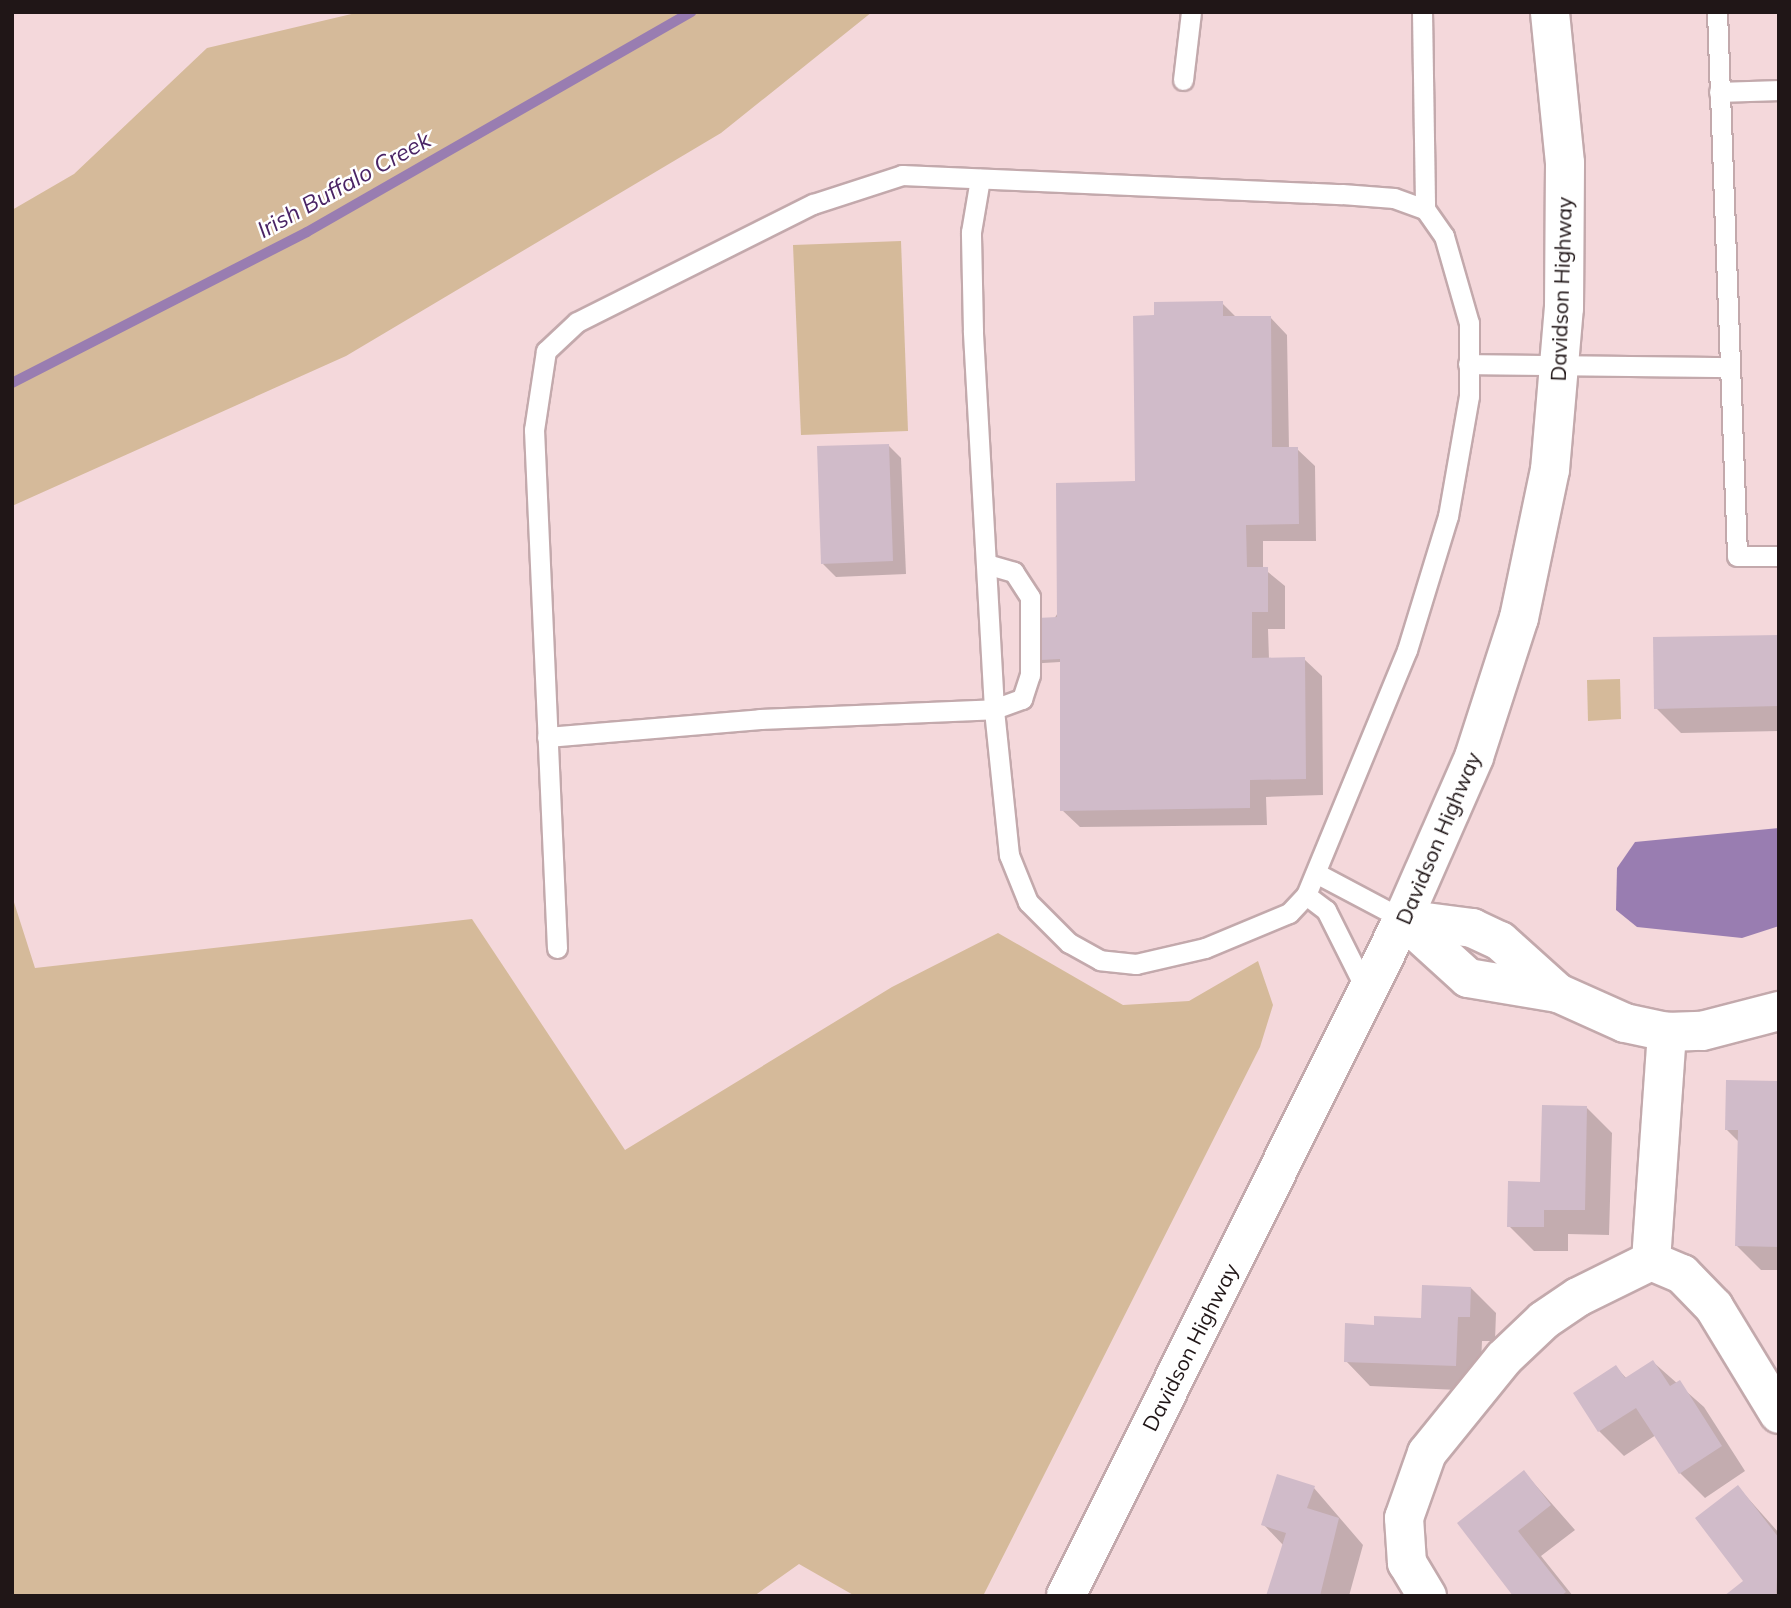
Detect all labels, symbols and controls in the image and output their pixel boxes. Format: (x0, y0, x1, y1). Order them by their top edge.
water label: Irish Buffalo Creek (253, 126, 435, 244)
street label: Davidson Highway (1545, 196, 1577, 382)
street label: Davidson Highway (1390, 748, 1486, 928)
street label: Davidson Highway (1137, 1259, 1243, 1435)

